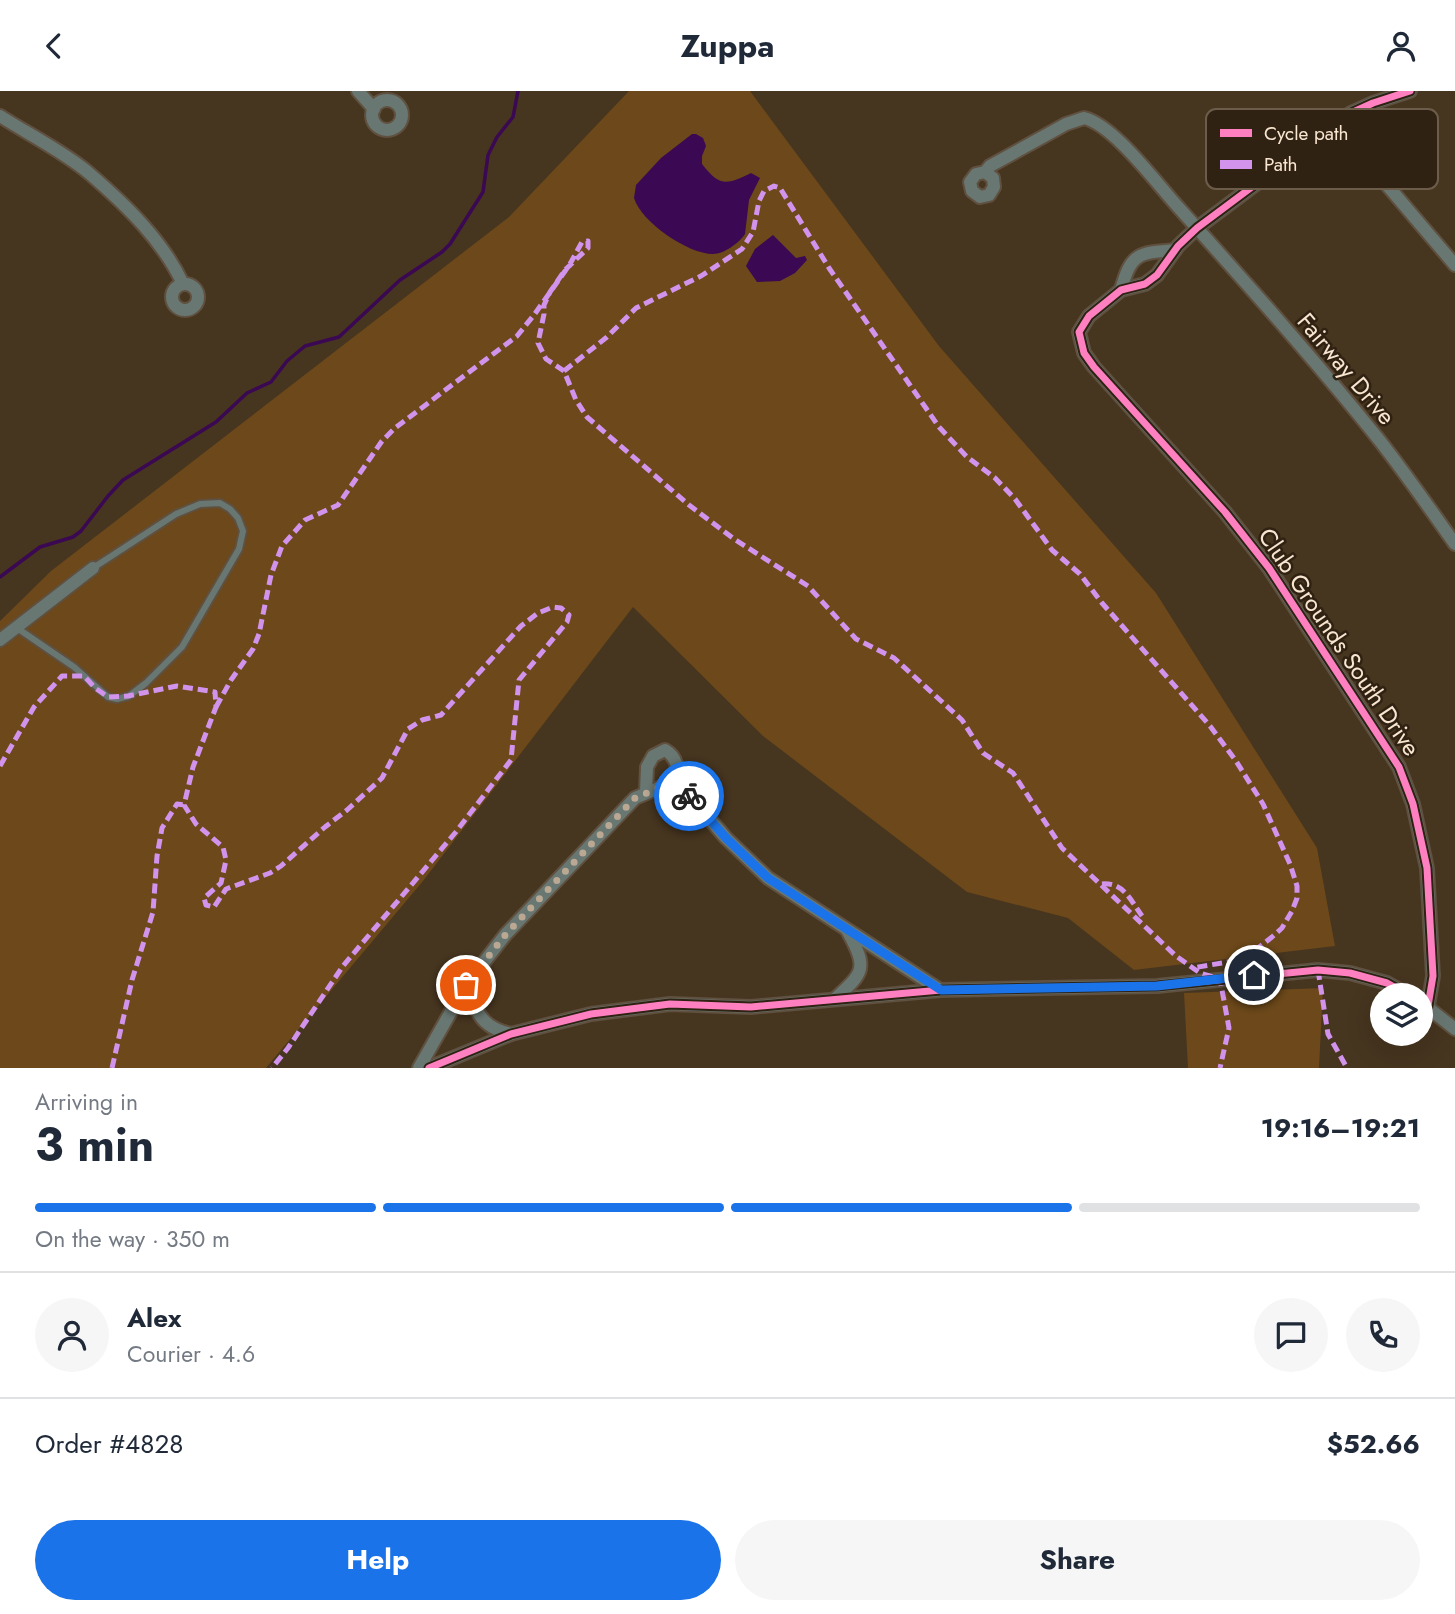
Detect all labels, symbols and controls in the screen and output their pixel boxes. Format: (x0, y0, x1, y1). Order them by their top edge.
text: Zuppa (680, 23, 775, 69)
icon: back (35, 27, 73, 65)
icon: person (1382, 27, 1420, 65)
legend (1206, 109, 1438, 189)
text: Cycle path (1264, 120, 1349, 147)
text: Path (1264, 151, 1298, 178)
street label: Fairway Drive (1289, 305, 1404, 432)
street label: Club Grounds South Drive (1250, 521, 1429, 763)
courier (654, 761, 724, 831)
icon: bike (670, 777, 708, 815)
pin (1224, 945, 1284, 1005)
pin (436, 955, 496, 1015)
icon: home (1235, 956, 1273, 994)
icon: bag (447, 966, 485, 1004)
map controls (1370, 983, 1433, 1046)
button: layers (1370, 983, 1433, 1046)
text: Arriving in (35, 1085, 138, 1119)
text: 19:16–19:21 (1261, 1109, 1420, 1147)
text: 3 min (35, 1112, 154, 1178)
text: On the way · 350 m (35, 1222, 230, 1256)
button: person (35, 1298, 109, 1372)
button: chat (1254, 1298, 1328, 1372)
button: phone (1346, 1298, 1420, 1372)
text: Alex (127, 1299, 181, 1337)
text: Courier · 4.6 (127, 1337, 255, 1371)
text: Order #4828 (35, 1425, 183, 1463)
text: $52.66 (1327, 1425, 1420, 1463)
button: Help (35, 1520, 721, 1600)
button: Share (735, 1520, 1420, 1600)

